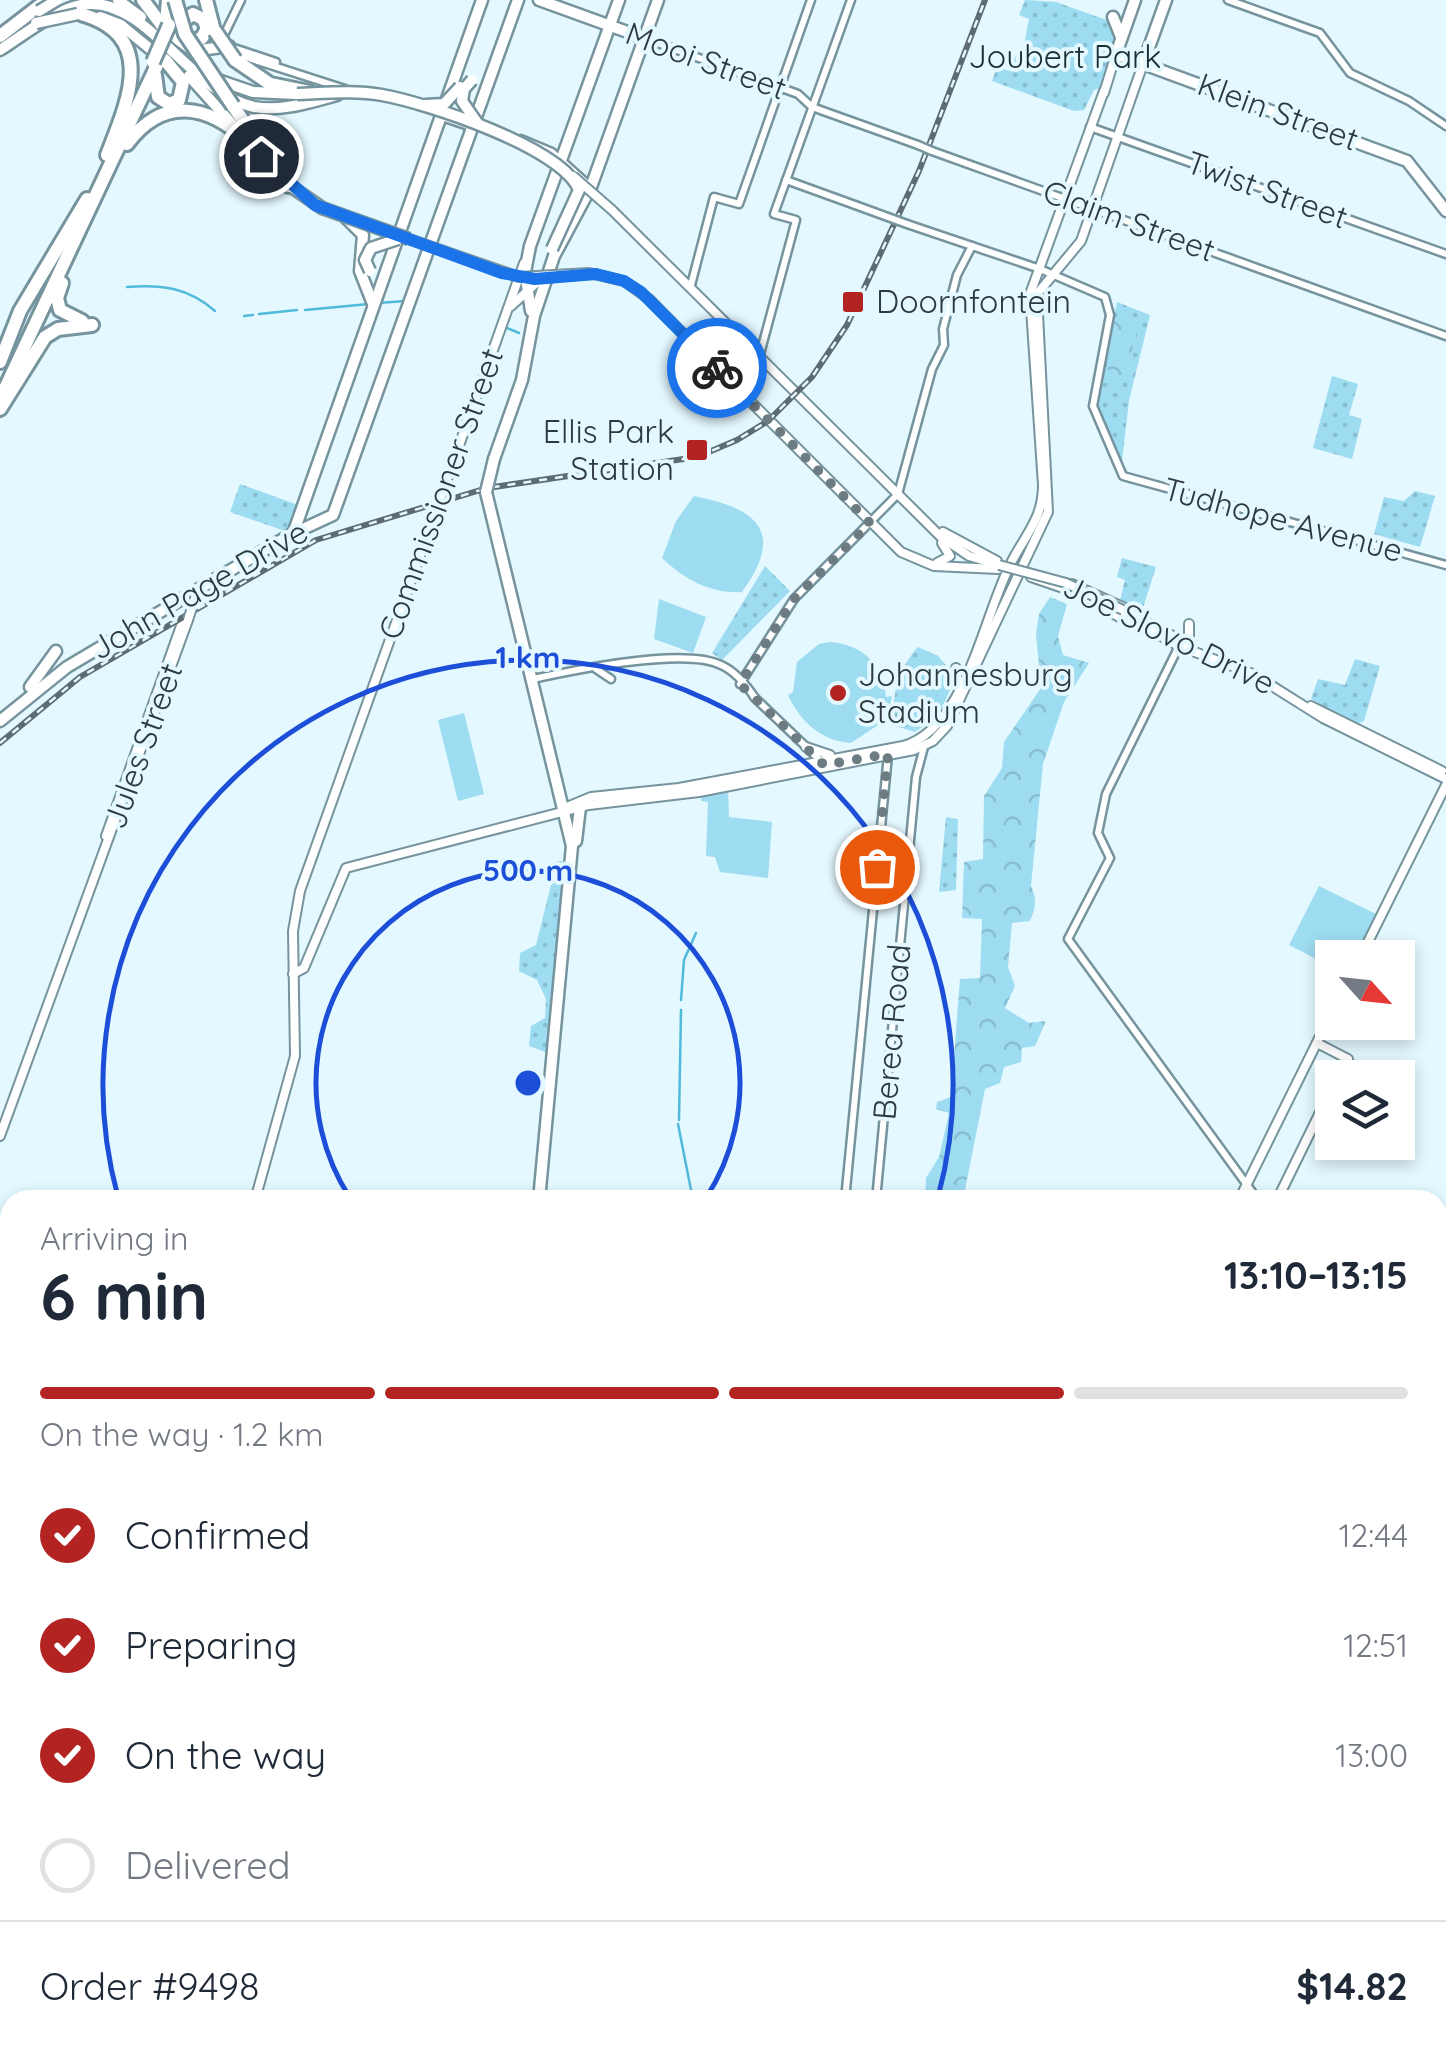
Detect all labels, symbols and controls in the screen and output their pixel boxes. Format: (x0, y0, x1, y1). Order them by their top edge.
street label: Mooi Street (620, 13, 792, 108)
park label: Joubert Park (969, 36, 1161, 76)
street label: Klein Street (1192, 63, 1364, 159)
pin (219, 114, 304, 199)
icon: home (234, 129, 289, 184)
street label: Twist Street (1181, 141, 1353, 237)
street label: Claim Street (1038, 171, 1221, 270)
place label: Doornfontein (876, 281, 1071, 321)
marker: Doornfontein (840, 289, 866, 315)
courier (667, 318, 767, 418)
icon: bike (690, 341, 745, 396)
street label: Commissioner Street (369, 343, 511, 645)
place label: Ellis Park Station (543, 411, 674, 488)
marker: Ellis Park Station (684, 437, 710, 463)
street label: Tudhope Avenue (1159, 468, 1407, 570)
street label: John Page Drive (83, 511, 314, 668)
street label: Joe Slovo Drive (1057, 566, 1282, 703)
text: 1 km (496, 638, 560, 676)
place label: Johannesburg Stadium (858, 654, 1073, 731)
street label: Jules Street (94, 658, 190, 834)
marker: Johannesburg Stadium (827, 682, 849, 704)
pin (835, 825, 920, 910)
icon: bag (850, 840, 905, 895)
text: 500 m (483, 851, 573, 889)
north arrow (1315, 940, 1415, 1040)
map controls (1315, 940, 1415, 1160)
street label: Berea Road (863, 942, 919, 1121)
button: layers (1315, 1060, 1415, 1160)
centre of rings (510, 1065, 546, 1101)
text: Arriving in (40, 1218, 189, 1258)
text: 13:10–13:15 (1224, 1251, 1408, 1299)
text: 6 min (40, 1255, 208, 1336)
text: On the way · 1.2 km (40, 1414, 323, 1454)
icon: check (40, 1508, 95, 1563)
text: Confirmed (125, 1511, 310, 1559)
text: 12:44 (1339, 1515, 1408, 1555)
icon: check (40, 1618, 95, 1673)
text: Preparing (125, 1621, 297, 1669)
text: 12:51 (1343, 1625, 1408, 1665)
icon: check (40, 1728, 95, 1783)
text: On the way (125, 1731, 326, 1779)
text: 13:00 (1335, 1735, 1408, 1775)
text: Delivered (125, 1841, 291, 1889)
text: Order #9498 (40, 1962, 259, 2010)
text: $14.82 (1296, 1962, 1408, 2010)

